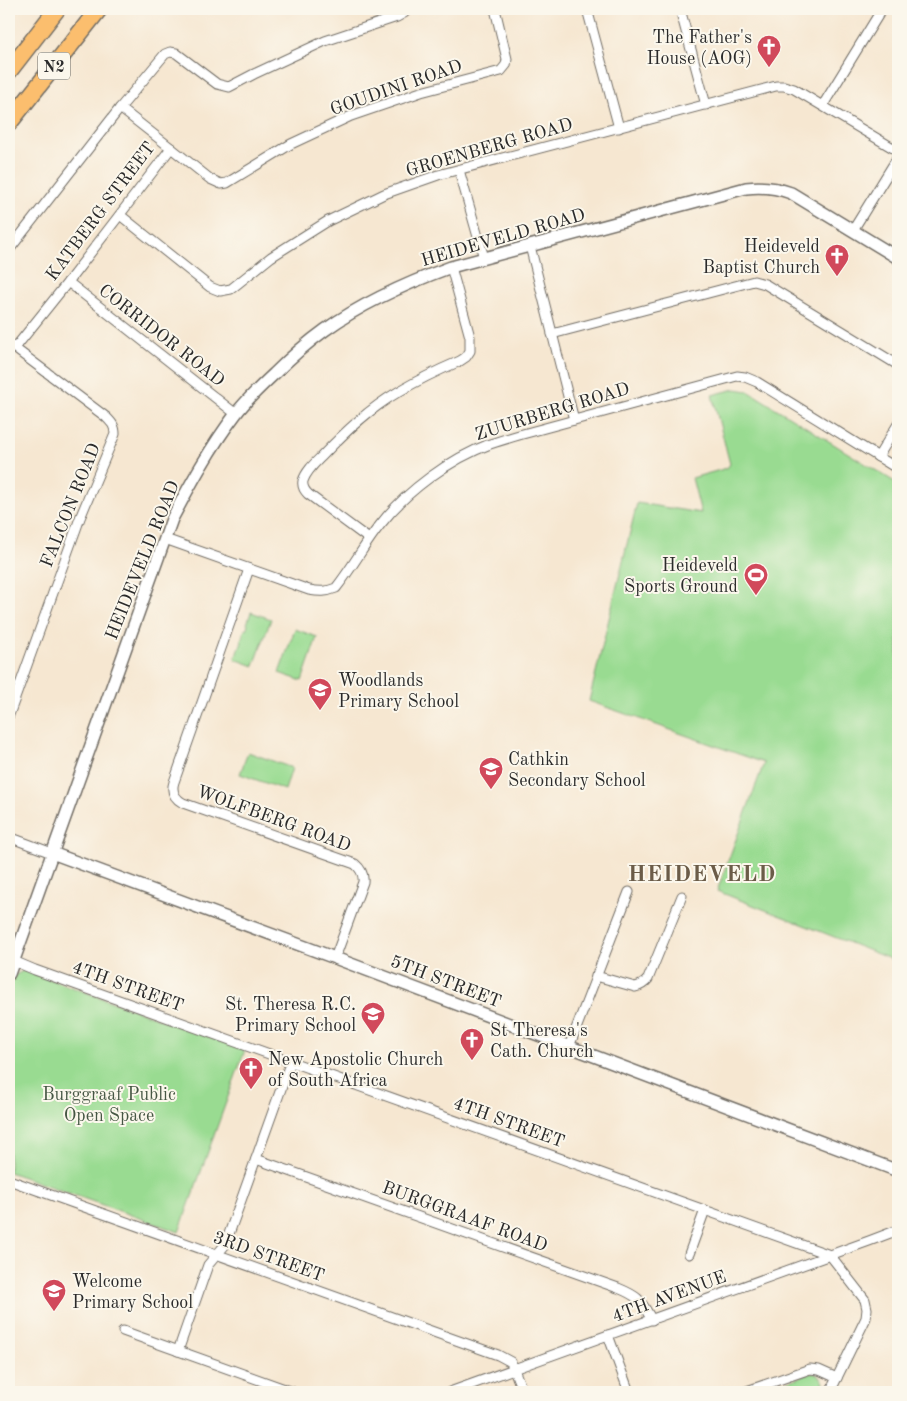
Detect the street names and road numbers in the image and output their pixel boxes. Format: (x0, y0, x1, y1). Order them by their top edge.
road number: N2 (38, 52, 70, 80)
street label: GOUDINI ROAD (328, 57, 465, 119)
street label: GROENBERG ROAD (404, 116, 575, 180)
street label: KATBERG STREET (43, 139, 159, 284)
street label: HEIDEVELD ROAD (419, 206, 587, 270)
street label: CORRIDOR ROAD (95, 281, 228, 390)
street label: ZUURBERG ROAD (473, 380, 632, 444)
street label: FALCON ROAD (38, 441, 104, 570)
street label: HEIDEVELD ROAD (103, 478, 183, 642)
street label: WOLFBERG ROAD (194, 783, 353, 855)
street label: 5TH STREET (388, 953, 504, 1011)
street label: 4TH STREET (70, 958, 186, 1015)
street label: 4TH STREET (451, 1094, 567, 1151)
street label: BURGGRAAF ROAD (380, 1179, 550, 1255)
street label: 3RD STREET (211, 1228, 327, 1285)
street label: 4TH AVENUE (610, 1268, 729, 1326)

